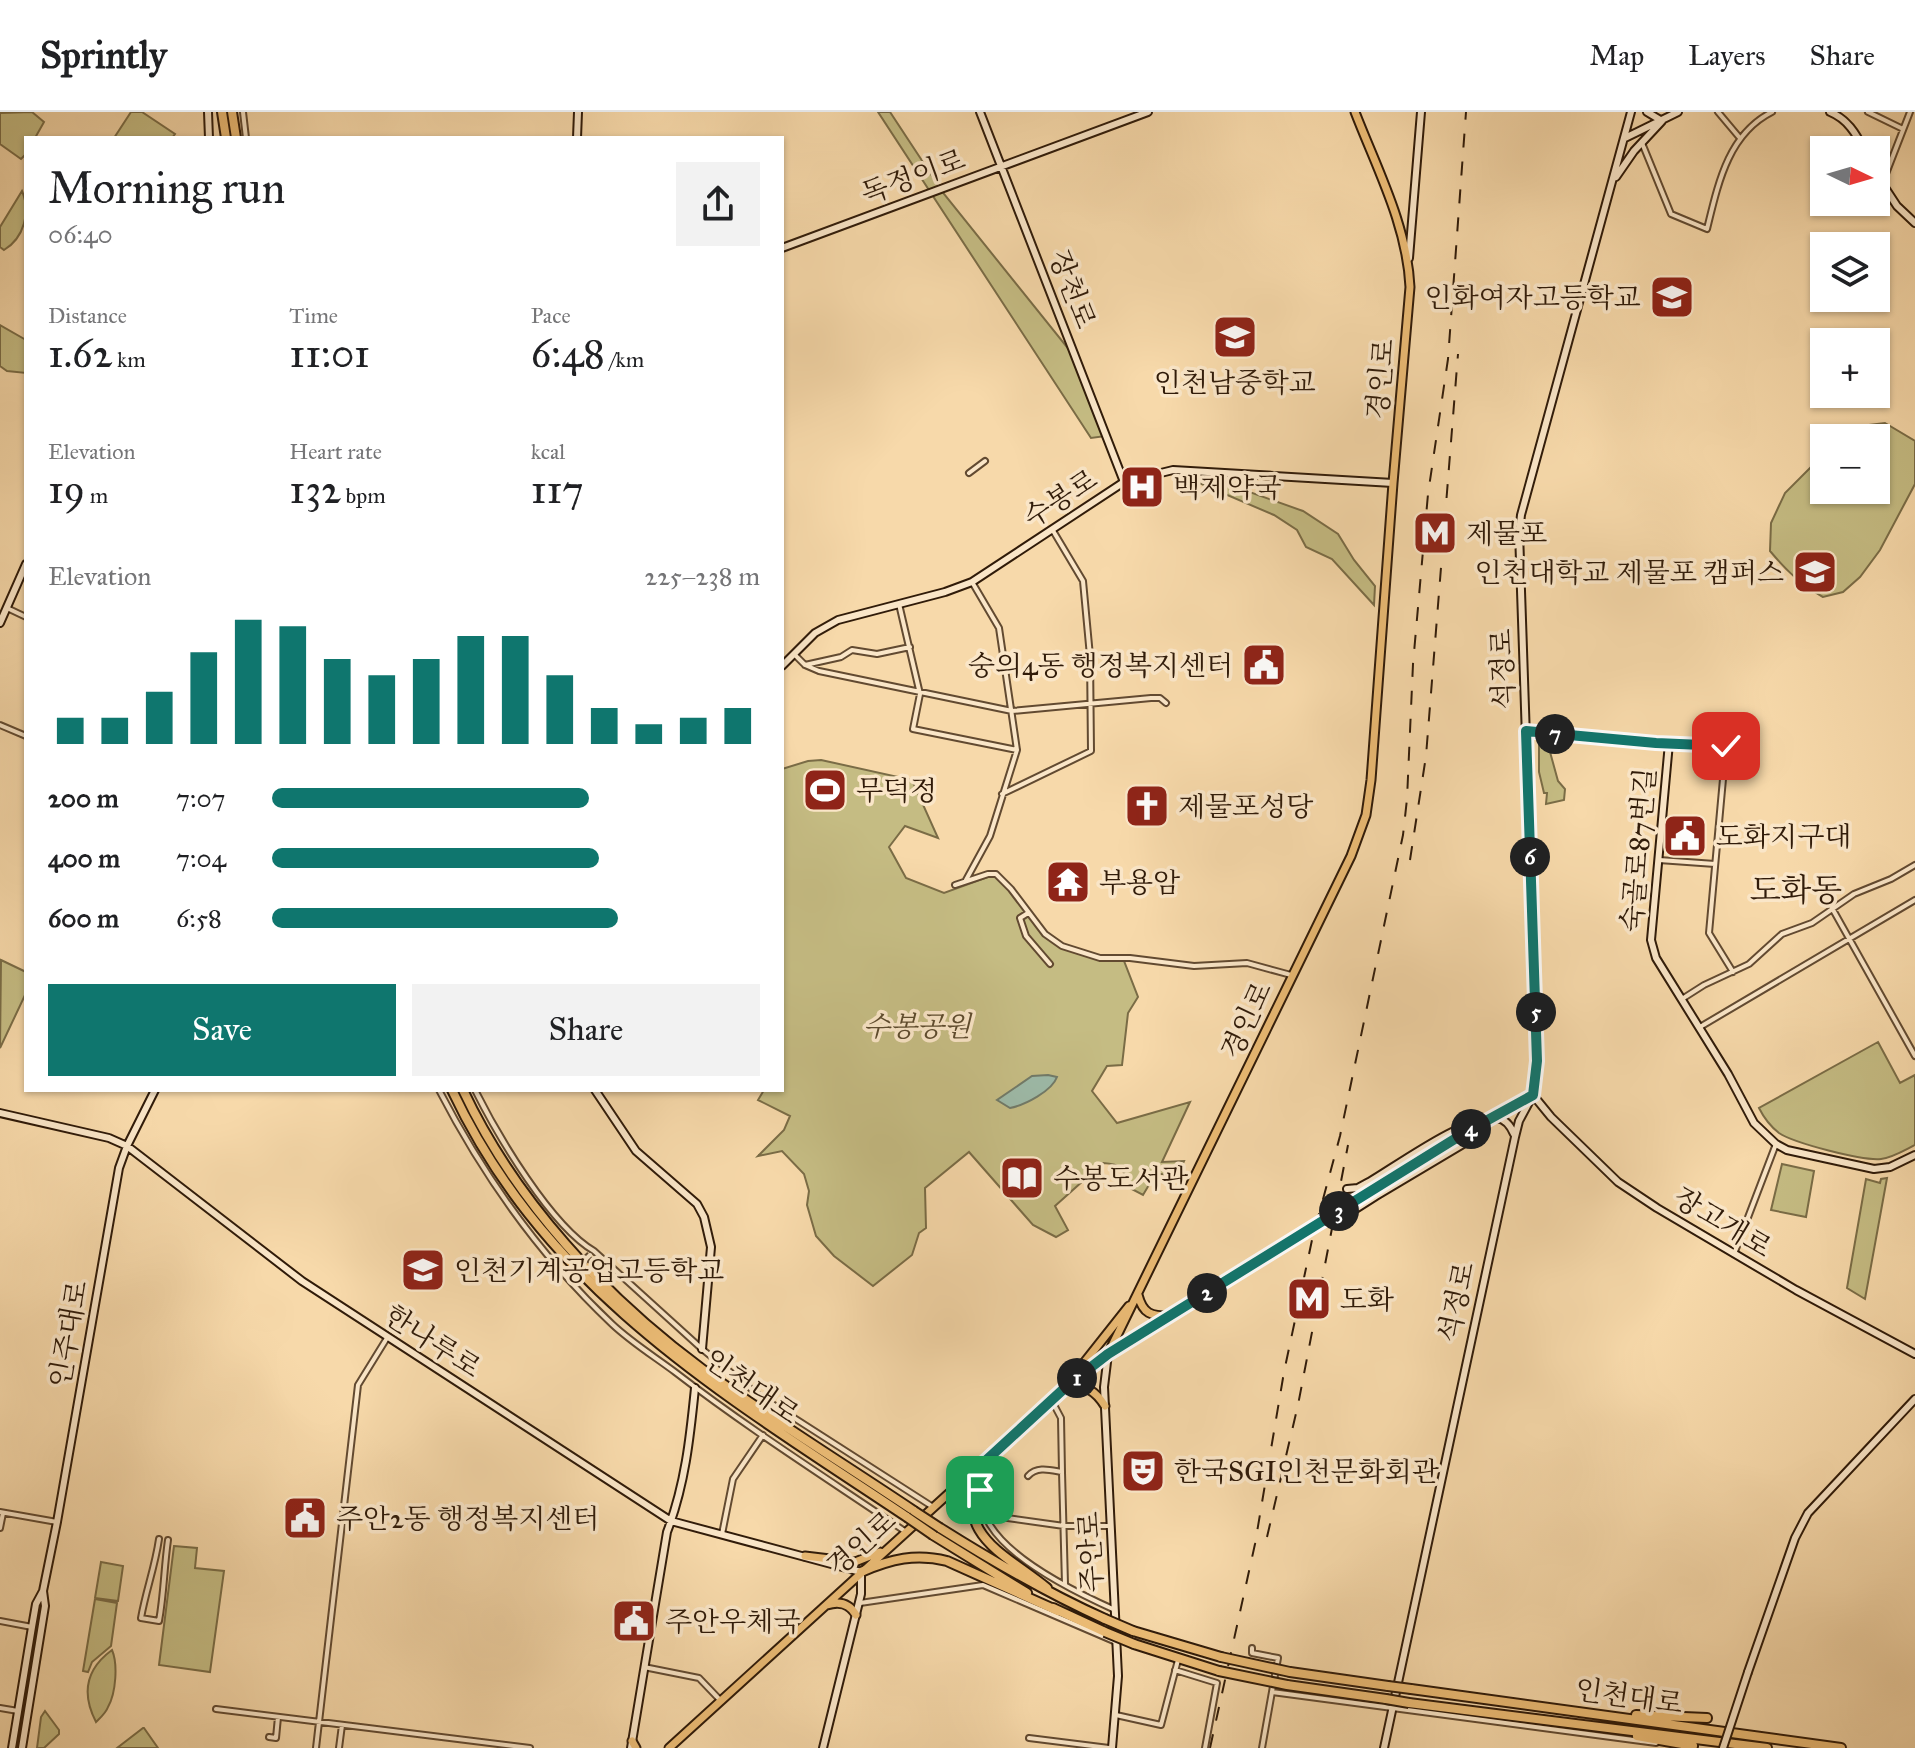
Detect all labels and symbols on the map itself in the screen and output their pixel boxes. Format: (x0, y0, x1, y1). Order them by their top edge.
north arrow (1810, 136, 1890, 216)
street label: 독정이로 (856, 142, 970, 211)
street label: 장천로 (1042, 245, 1103, 333)
school or university icon: 인화여자고등학교 (1648, 273, 1696, 321)
place label: 인화여자고등학교 (1425, 280, 1641, 315)
school or university icon: 인천남중학교 (1211, 313, 1259, 361)
street label: 경인로 (1360, 337, 1401, 421)
place label: 인천남중학교 (1154, 365, 1316, 400)
street label: 수봉로 (1017, 462, 1104, 535)
hospital icon: 백제약국 (1118, 463, 1166, 511)
place label: 백제약국 (1173, 470, 1281, 505)
metro station icon: 제물포 (1411, 509, 1459, 557)
place label: 제물포 (1466, 516, 1547, 551)
school or university icon: 인천대학교 제물포 캠퍼스 (1791, 548, 1839, 596)
place label: 인천대학교 제물포 캠퍼스 (1474, 555, 1784, 590)
street label: 석정로 (1484, 628, 1521, 710)
public building icon: 숭의4동 행정복지센터 (1240, 641, 1288, 689)
place label: 숭의4동 행정복지센터 (968, 648, 1233, 683)
pin (1692, 712, 1760, 780)
pin: 7 (1535, 714, 1575, 754)
sports icon: 무덕정 (801, 766, 849, 814)
street label: 숙골로87번길 (1614, 766, 1663, 934)
place label: 무덕정 (856, 773, 937, 808)
church icon: 제물포성당 (1123, 782, 1171, 830)
place label: 제물포성당 (1178, 789, 1313, 824)
public building icon: 도화지구대 (1661, 812, 1709, 860)
place label: 도화지구대 (1716, 819, 1851, 854)
pin: 6 (1510, 837, 1550, 877)
temple icon: 부용암 (1044, 858, 1092, 906)
place label: 부용암 (1099, 865, 1180, 900)
district label: 도화동 (1750, 871, 1842, 910)
street label: 경인로 (1213, 976, 1279, 1064)
pin: 5 (1516, 992, 1556, 1032)
park label: 수봉공원 (863, 1009, 973, 1044)
pin: 4 (1451, 1109, 1491, 1149)
library icon: 수봉도서관 (998, 1154, 1046, 1202)
place label: 수봉도서관 (1053, 1161, 1188, 1196)
street label: 장고개로 (1667, 1180, 1778, 1265)
pin: 3 (1319, 1191, 1359, 1231)
school or university icon: 인천기계공업고등학교 (399, 1246, 447, 1294)
place label: 인천기계공업고등학교 (454, 1253, 724, 1288)
street label: 석정로 (1431, 1259, 1482, 1345)
pin: 2 (1187, 1273, 1227, 1313)
metro station icon: 도화 (1285, 1275, 1333, 1323)
street label: 인주대로 (42, 1278, 95, 1390)
place label: 도화 (1340, 1282, 1394, 1317)
street label: 한나루로 (378, 1297, 488, 1386)
street label: 인천대로 (697, 1341, 806, 1432)
pin: 1 (1057, 1358, 1097, 1398)
theatre icon: 한국SGI인천문화회관 (1119, 1447, 1167, 1495)
place label: 한국SGI인천문화회관 (1174, 1454, 1439, 1489)
pin (946, 1456, 1014, 1524)
public building icon: 주안2동 행정복지센터 (281, 1494, 329, 1542)
place label: 주안2동 행정복지센터 (336, 1501, 599, 1536)
street label: 경인로 (819, 1503, 903, 1584)
street label: 주안로 (1071, 1511, 1110, 1593)
public building icon: 주안우체국 (610, 1597, 658, 1645)
place label: 주안우체국 (665, 1604, 800, 1639)
street label: 인천대로 (1573, 1672, 1685, 1721)

